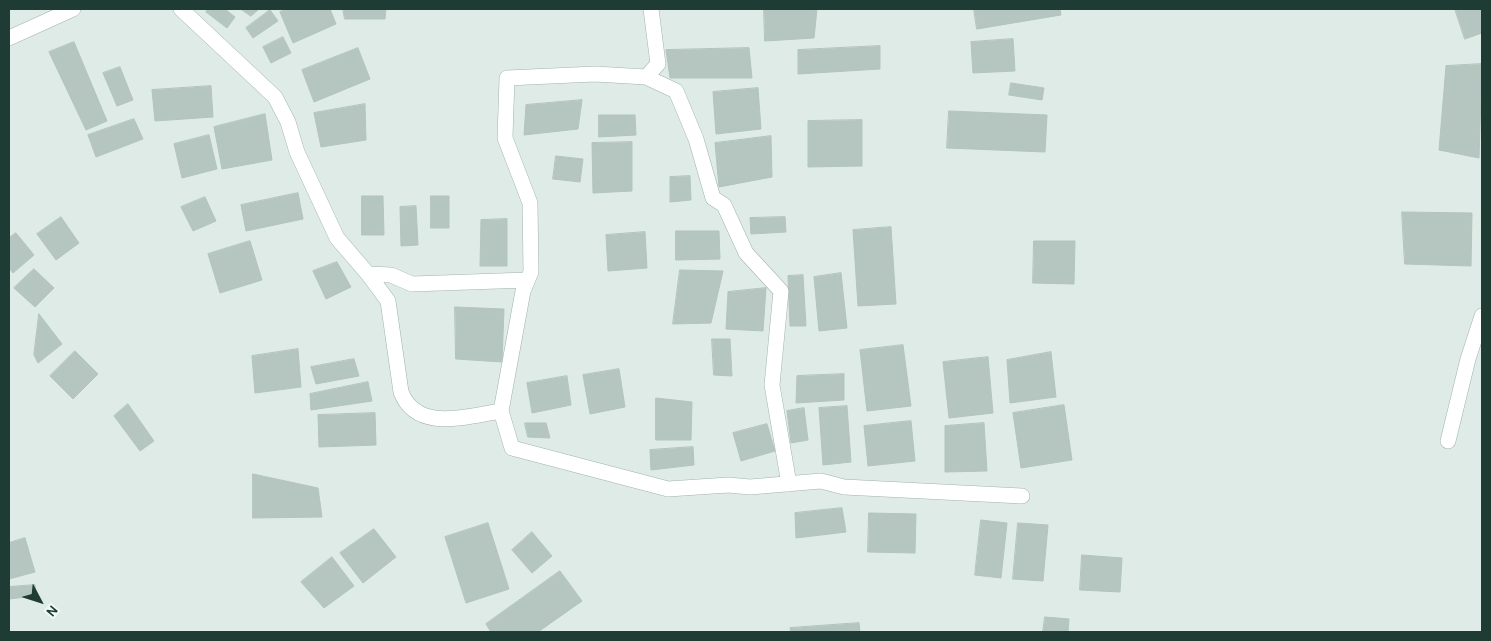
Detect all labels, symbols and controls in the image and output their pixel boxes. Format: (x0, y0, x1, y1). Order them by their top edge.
north arrow (15, 576, 65, 626)
text: N (42, 602, 62, 620)

